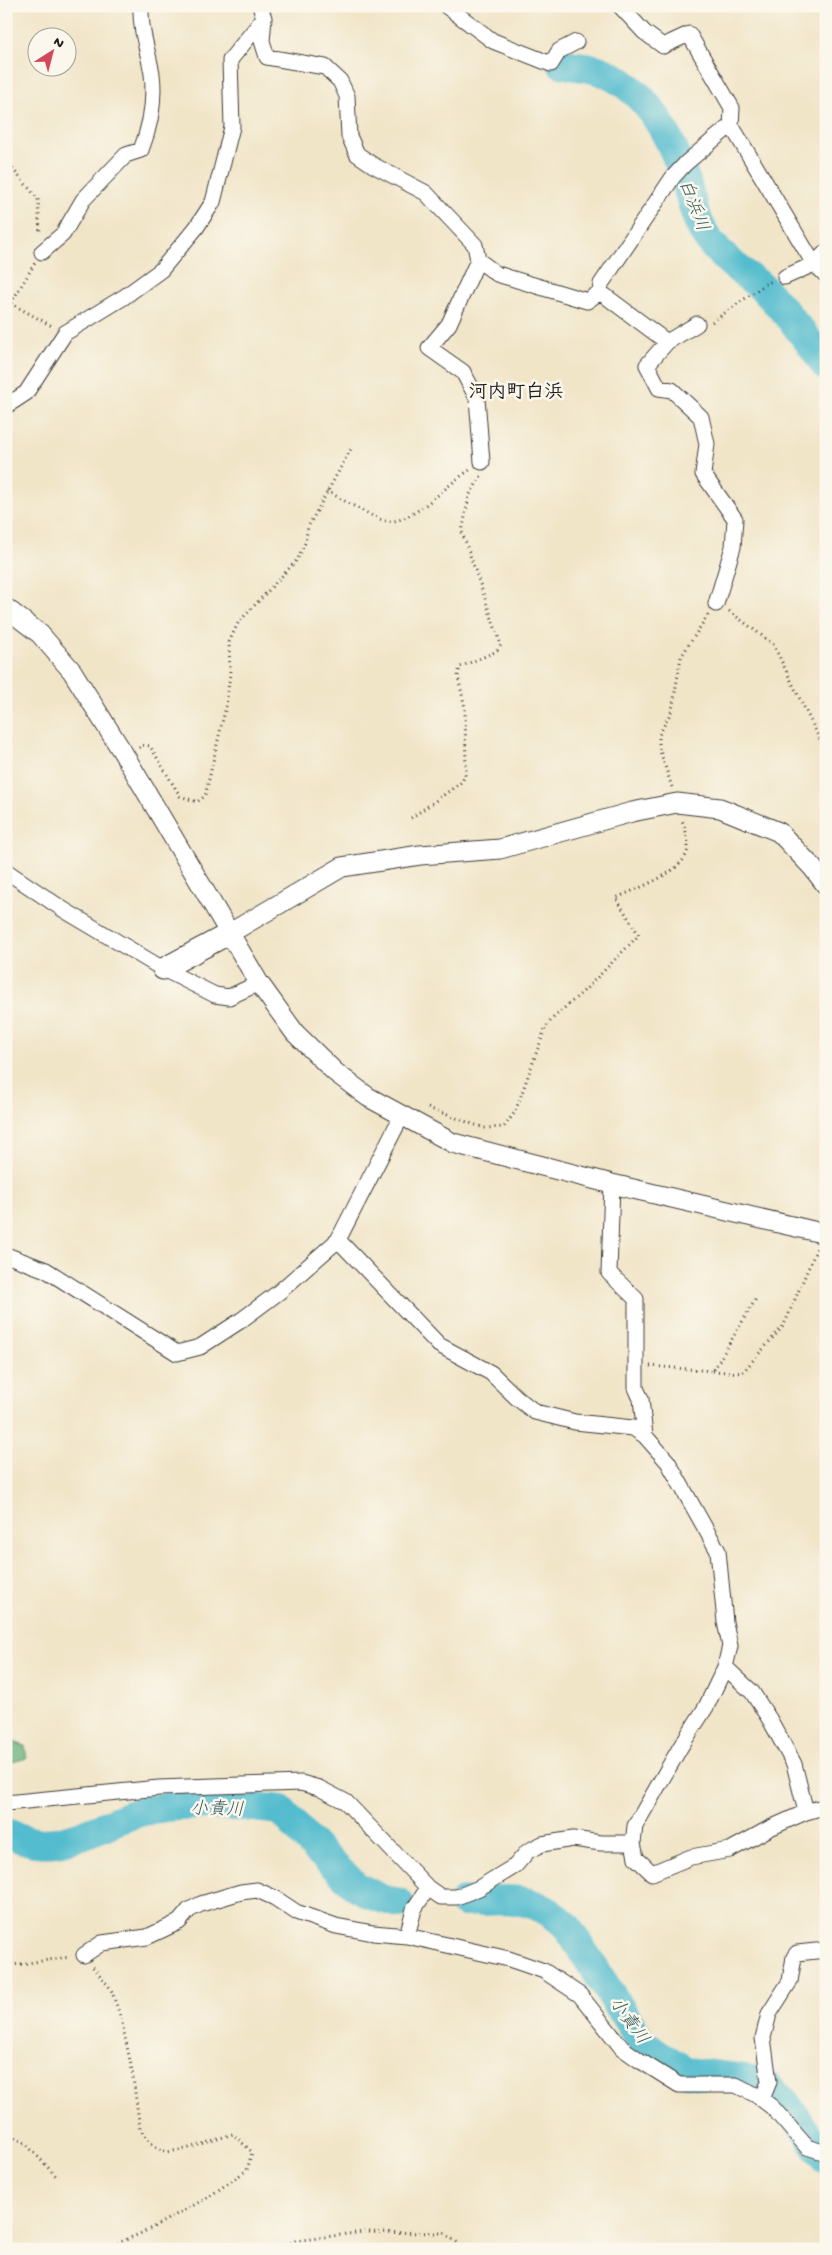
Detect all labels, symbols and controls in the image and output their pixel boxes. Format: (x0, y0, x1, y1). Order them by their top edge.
north arrow (28, 28, 78, 78)
text: N (49, 34, 67, 53)
water label: 白浜川 (673, 177, 713, 235)
district label: 河内町白浜 (468, 381, 564, 405)
water label: 小責川 (190, 1799, 244, 1821)
water label: 小責川 (604, 1993, 653, 2049)

